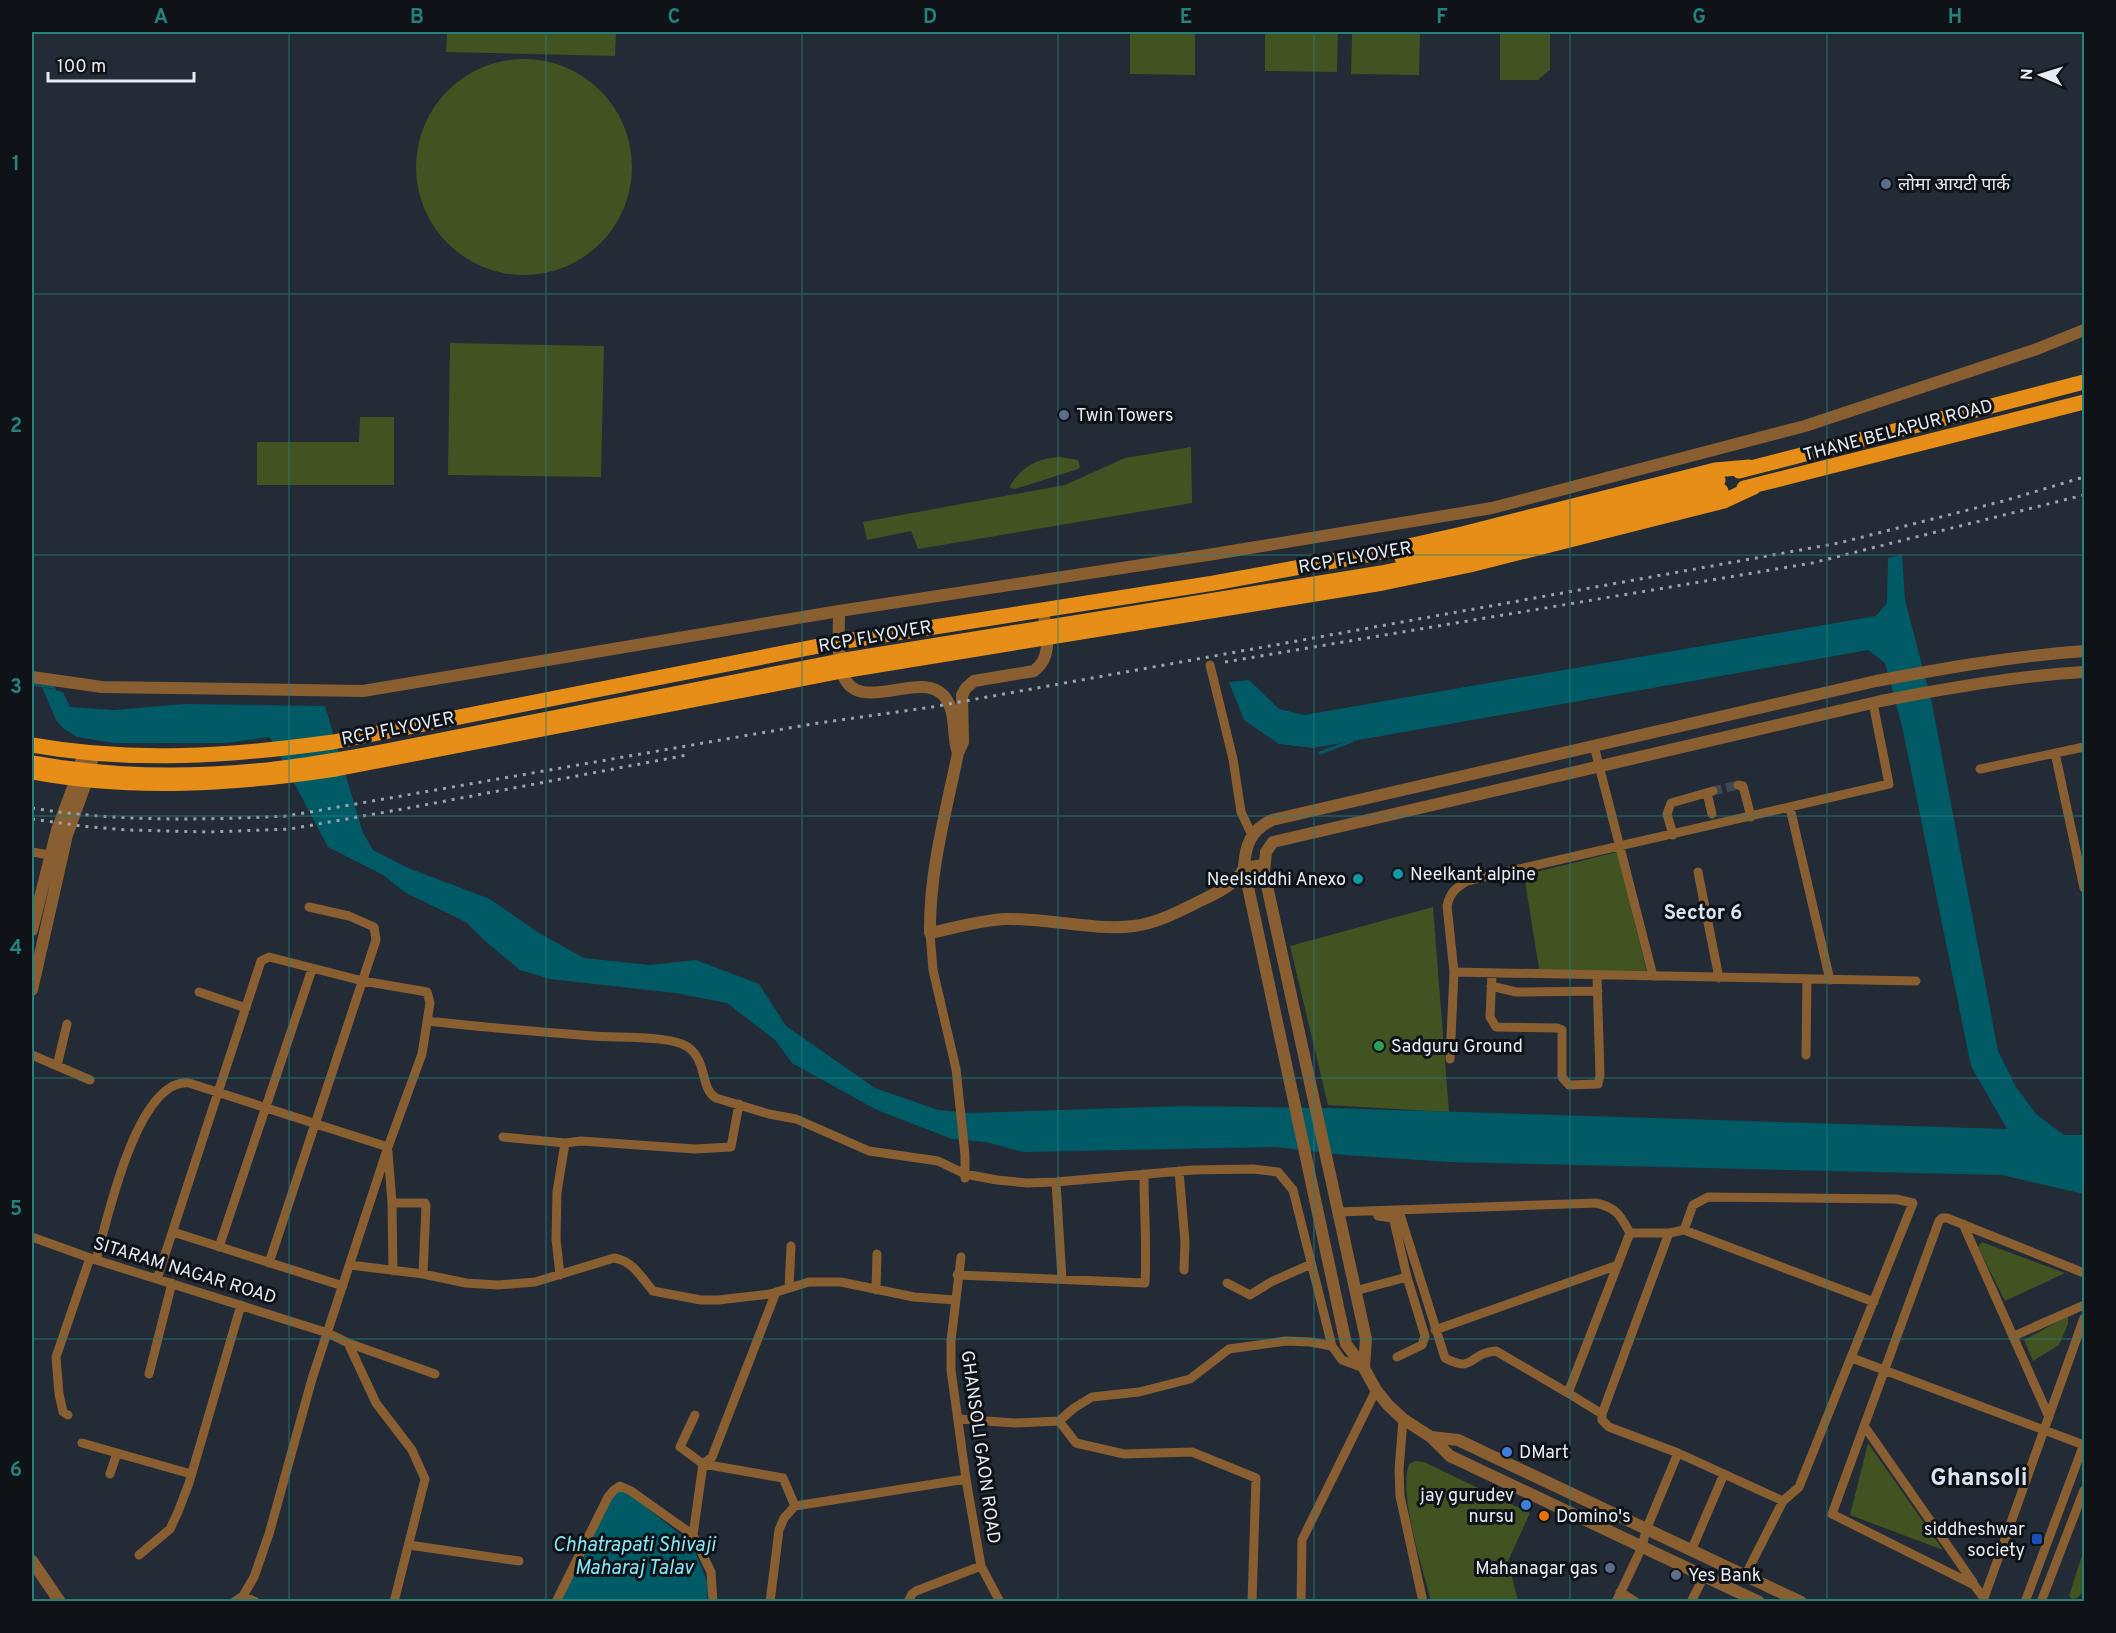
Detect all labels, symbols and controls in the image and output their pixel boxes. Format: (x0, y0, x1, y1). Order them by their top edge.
text: A (154, 5, 168, 31)
text: B (410, 5, 424, 31)
text: C (668, 5, 680, 31)
text: D (923, 5, 937, 31)
text: E (1180, 5, 1192, 31)
text: F (1436, 5, 1448, 31)
text: G (1692, 5, 1706, 31)
text: H (1948, 5, 1962, 31)
scale bar (48, 45, 194, 83)
north arrow (2011, 45, 2071, 105)
text: 100 m (57, 56, 106, 79)
text: N (2018, 68, 2038, 81)
text: 1 (12, 152, 20, 178)
place label: लोमा आयटी पार्क (1898, 173, 2011, 197)
marker: लोमा आयटी पार्क (1879, 177, 1893, 191)
street label: THANE BELAPUR ROAD (1801, 395, 1996, 468)
place label: Twin Towers (1076, 405, 1173, 428)
marker: Twin Towers (1057, 408, 1071, 422)
text: 2 (10, 414, 22, 440)
street label: RCP FLYOVER (1297, 537, 1414, 580)
street label: RCP FLYOVER (817, 616, 934, 659)
text: 3 (10, 675, 22, 701)
street label: RCP FLYOVER (340, 707, 457, 752)
place label: Neelkant alpine (1410, 864, 1536, 887)
marker: Neelkant alpine (1391, 867, 1405, 881)
place label: Neelsiddhi Anexo (1207, 869, 1346, 892)
marker: Neelsiddhi Anexo (1351, 872, 1365, 886)
district label: Sector 6 (1664, 901, 1742, 927)
text: 4 (10, 936, 22, 962)
place label: Sadguru Ground (1391, 1036, 1523, 1059)
marker: Sadguru Ground (1372, 1039, 1386, 1053)
text: 5 (10, 1197, 22, 1223)
street label: SITARAM NAGAR ROAD (90, 1233, 279, 1310)
street label: GHANSOLI GAON ROAD (955, 1349, 1004, 1545)
place label: DMart (1519, 1442, 1569, 1465)
marker: DMart (1500, 1445, 1514, 1459)
text: 6 (10, 1458, 22, 1484)
district label: Ghansoli (1930, 1464, 2028, 1494)
place label: jay gurudev nursu (1419, 1485, 1514, 1529)
marker: jay gurudev nursu (1519, 1498, 1533, 1512)
place label: Domino's (1556, 1506, 1631, 1529)
marker: Domino's (1537, 1509, 1551, 1523)
place label: siddheshwar society (1924, 1519, 2025, 1563)
marker: siddheshwar society (2030, 1532, 2044, 1546)
water label: Chhatrapati Shivaji Maharaj Talav (553, 1533, 716, 1582)
place label: Mahanagar gas (1475, 1558, 1598, 1581)
marker: Mahanagar gas (1603, 1561, 1617, 1575)
place label: Yes Bank (1688, 1565, 1761, 1588)
marker: Yes Bank (1669, 1568, 1683, 1582)

